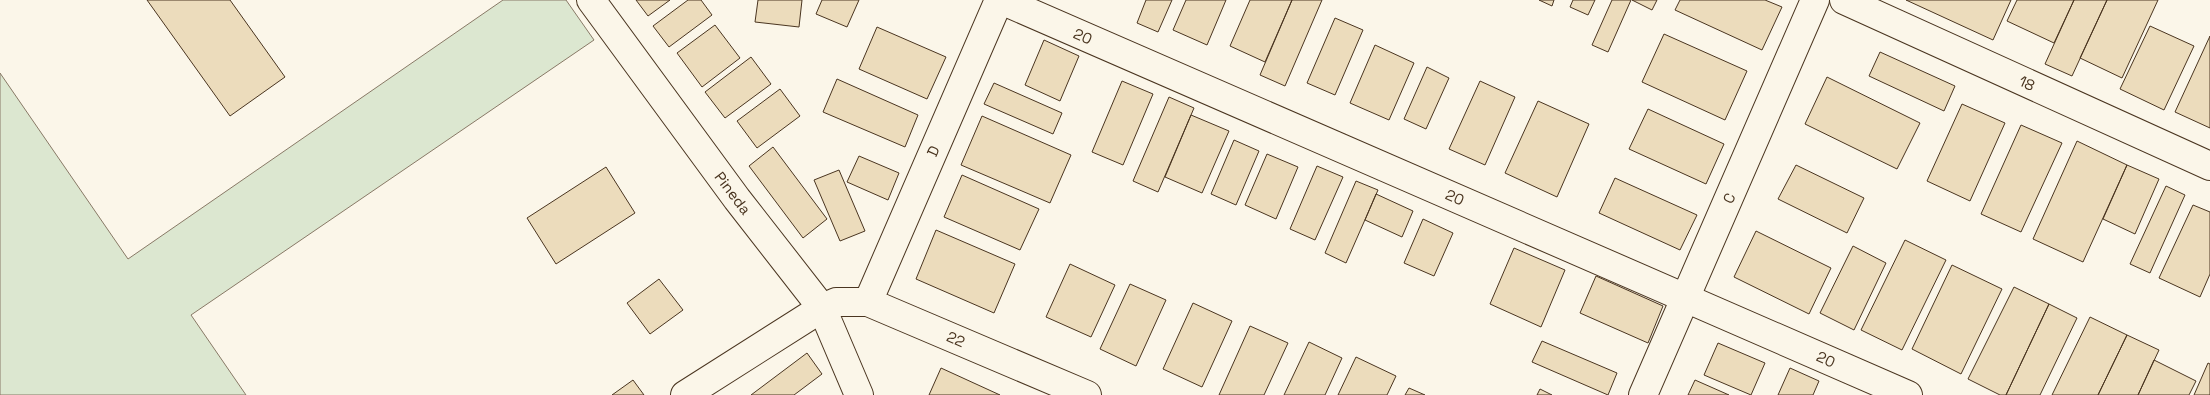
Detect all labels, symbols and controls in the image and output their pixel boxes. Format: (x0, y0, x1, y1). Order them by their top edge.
street label: 20 (1071, 24, 1095, 48)
street label: 18 (2016, 71, 2038, 95)
street label: D (922, 143, 944, 159)
street label: Pineda (711, 168, 756, 219)
street label: 20 (1443, 185, 1467, 209)
street label: C (1718, 190, 1740, 206)
street label: 22 (944, 327, 968, 351)
street label: 20 (1814, 347, 1838, 371)

